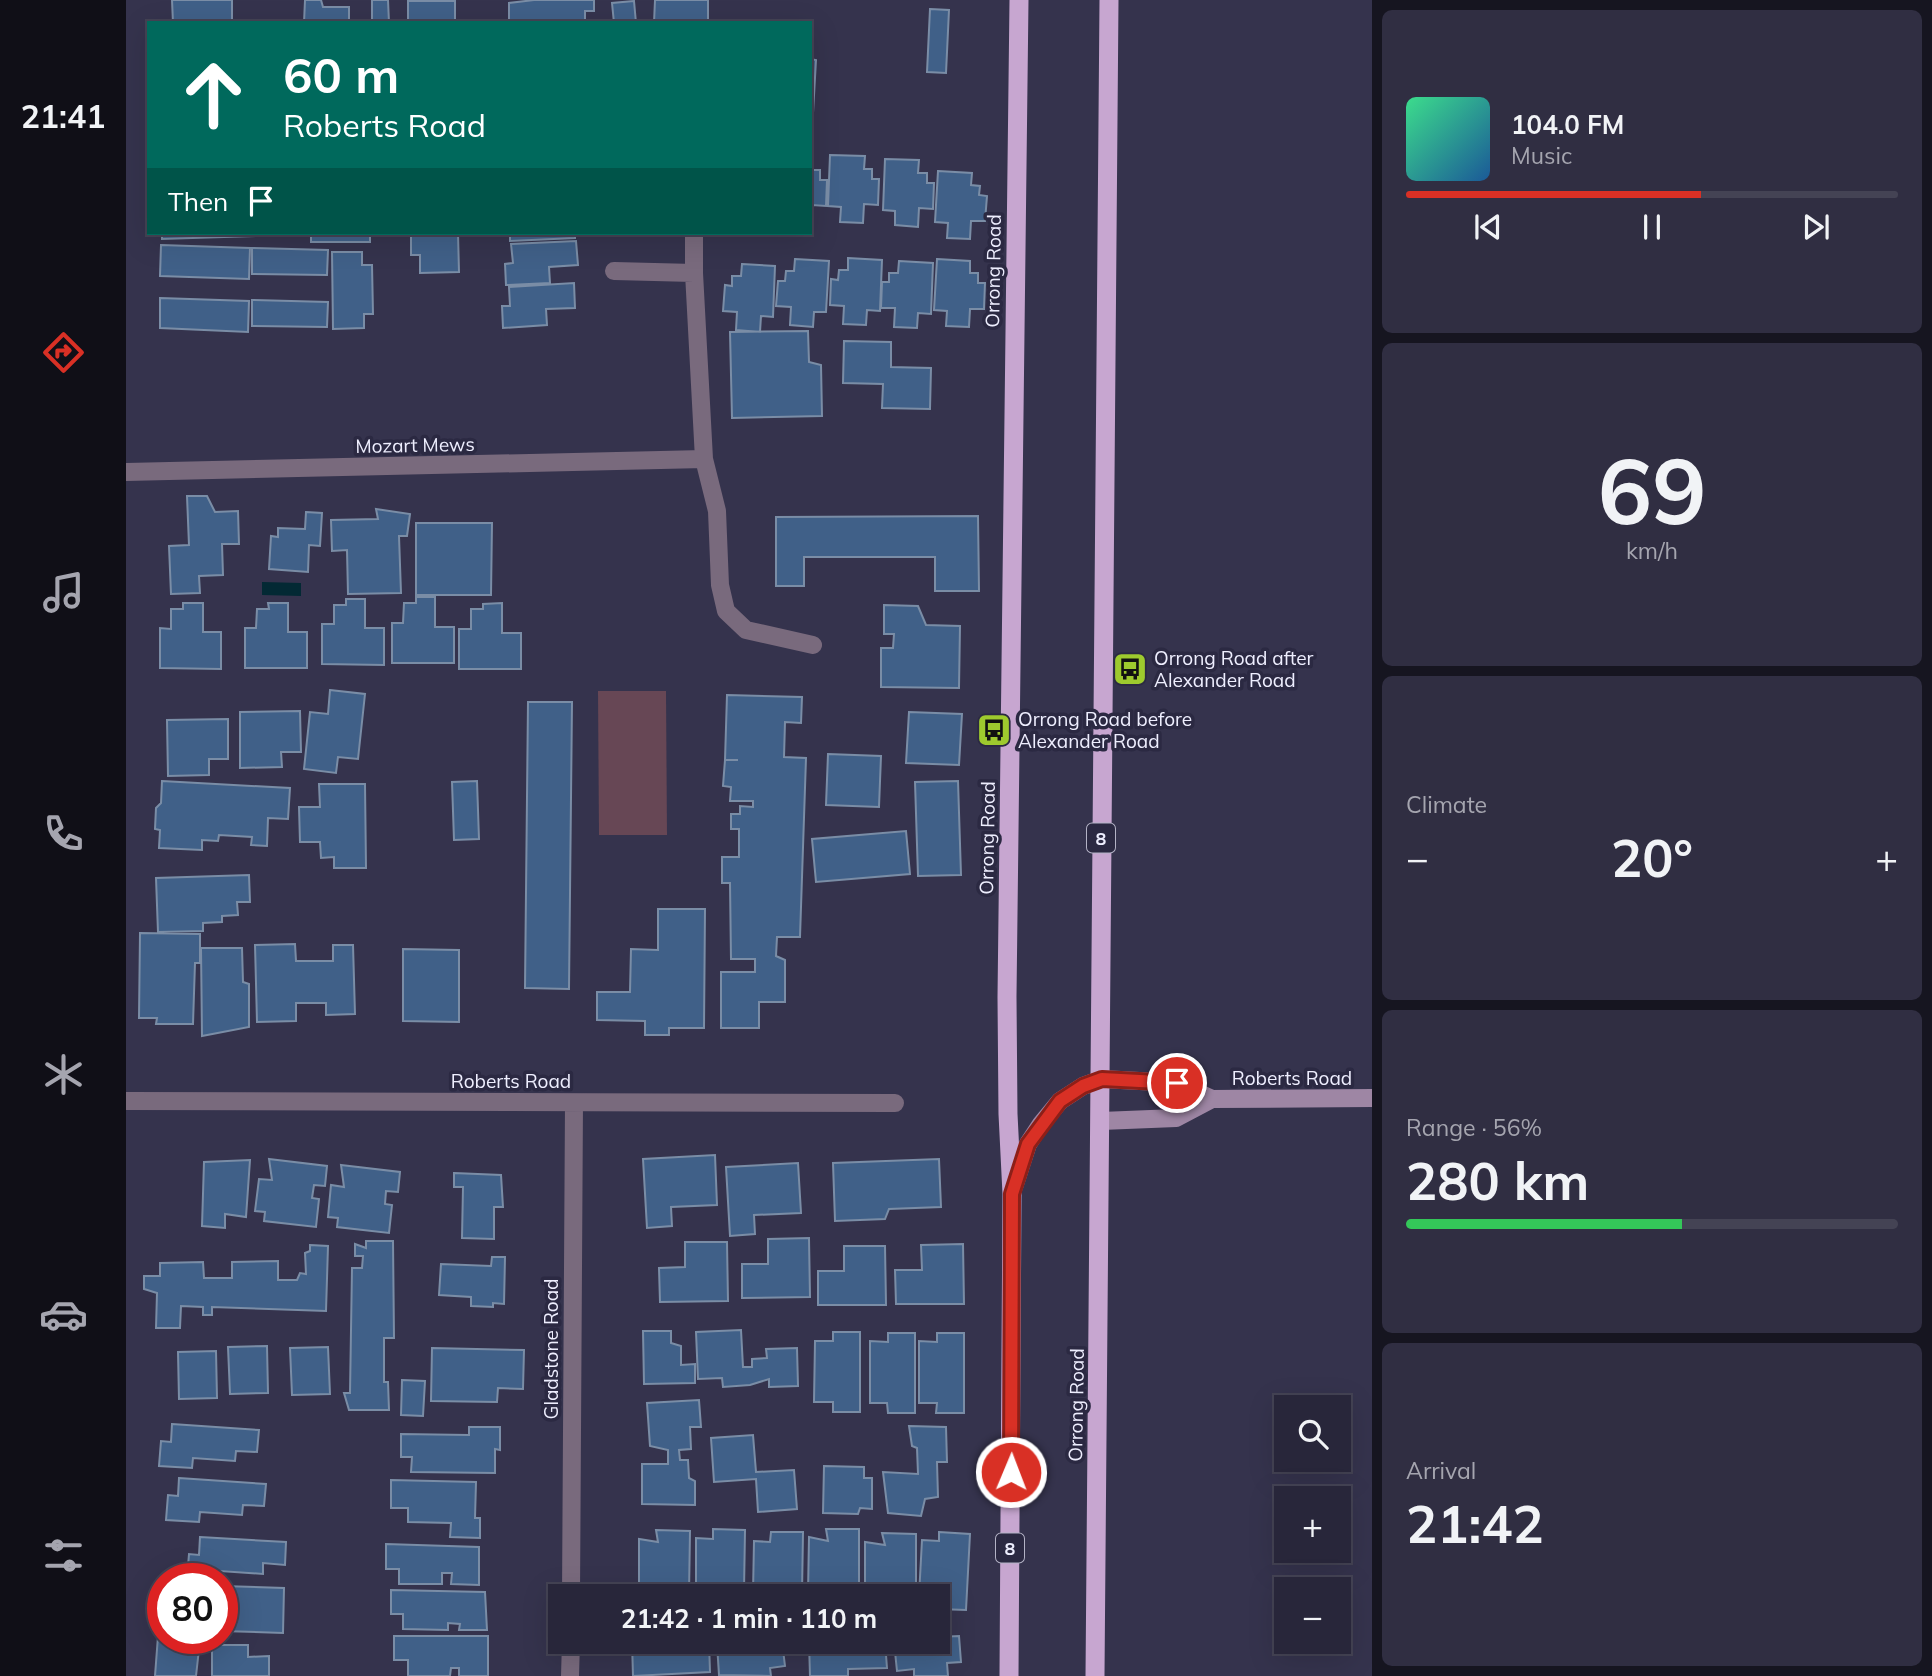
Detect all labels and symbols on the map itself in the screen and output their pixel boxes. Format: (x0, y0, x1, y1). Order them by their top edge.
street label: Orrong Road (980, 214, 1006, 328)
street label: Mozart Mews (355, 432, 475, 458)
place label: Orrong Road after Alexander Road (1154, 646, 1314, 692)
bus stop icon: Orrong Road after Alexander Road (1111, 650, 1149, 688)
place label: Orrong Road before Alexander Road (1018, 707, 1192, 753)
bus stop icon: Orrong Road before Alexander Road (975, 711, 1013, 749)
street label: Orrong Road (974, 781, 1000, 895)
road number: 8 (1087, 824, 1115, 852)
pin (1147, 1053, 1207, 1113)
street label: Roberts Road (1232, 1066, 1352, 1090)
street label: Roberts Road (451, 1069, 571, 1093)
street label: Gladstone Road (539, 1279, 563, 1419)
street label: Orrong Road (1063, 1348, 1089, 1462)
position arrow (974, 1435, 1048, 1509)
road number: 8 (996, 1534, 1024, 1562)
speed limit sign: 80 (147, 1563, 238, 1654)

